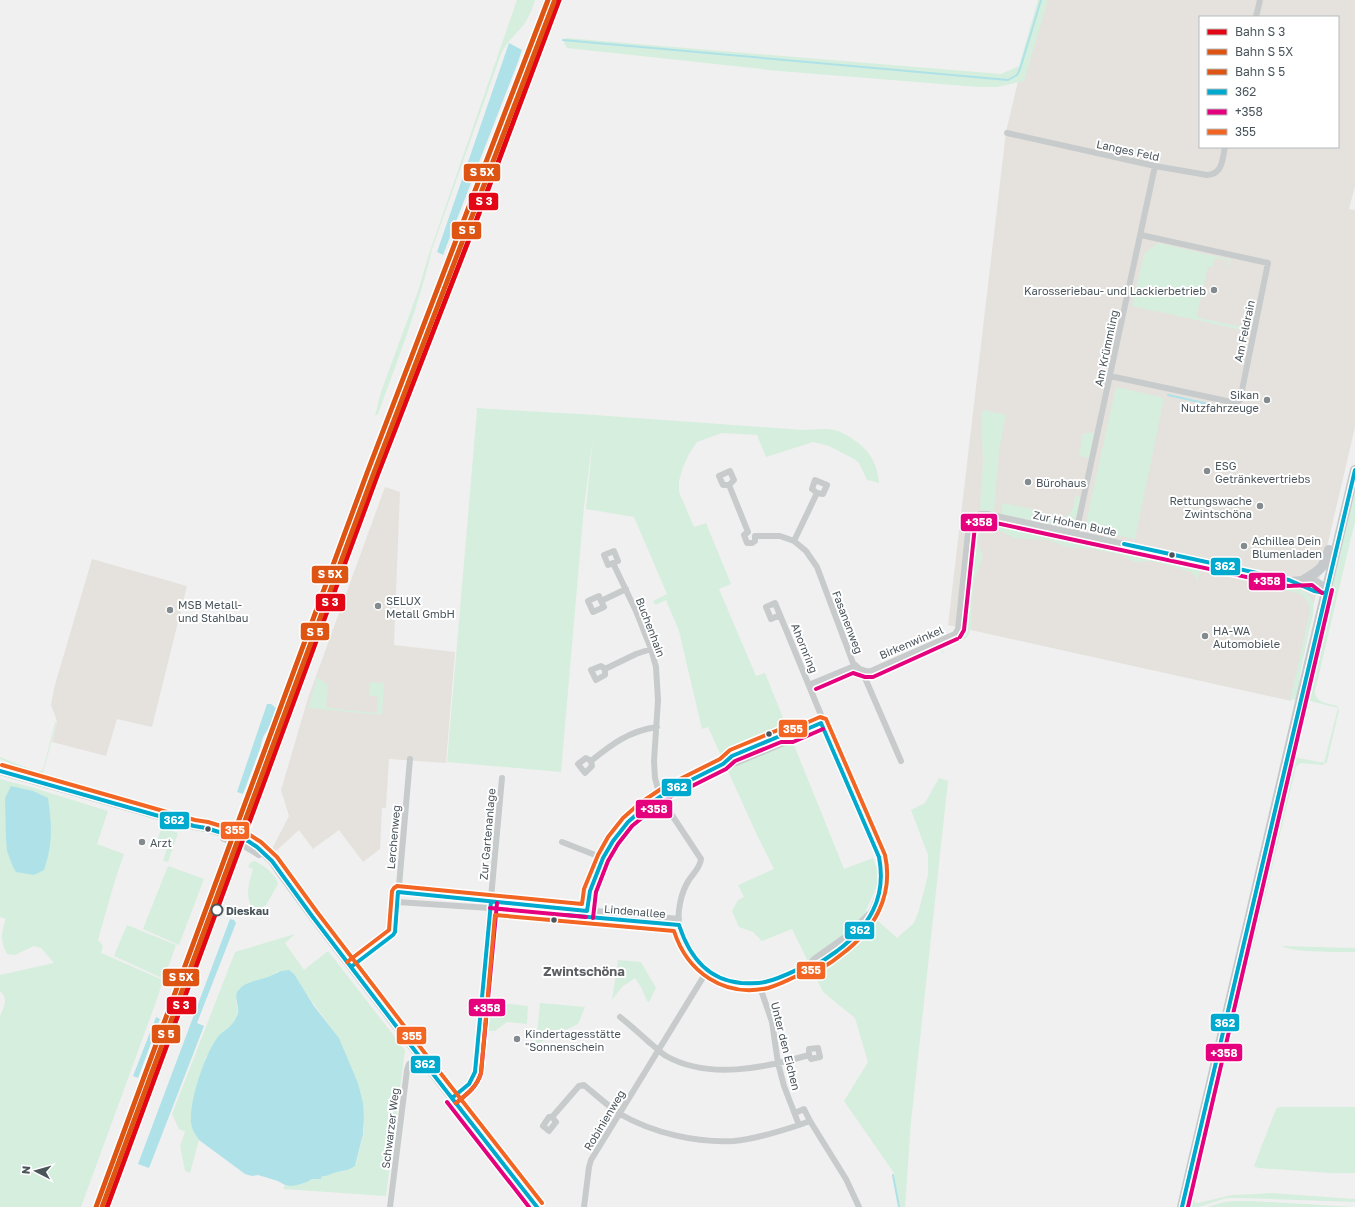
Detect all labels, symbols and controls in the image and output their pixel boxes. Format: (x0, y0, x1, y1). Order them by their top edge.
legend (1199, 16, 1339, 148)
text: Bahn S 3 (1235, 24, 1285, 39)
text: Bahn S 5X (1235, 44, 1293, 59)
text: Bahn S 5 (1235, 64, 1285, 79)
text: 362 (1235, 84, 1256, 99)
text: +358 (1235, 104, 1263, 119)
text: 355 (1235, 124, 1256, 139)
street label: Langes Feld (1095, 137, 1161, 163)
line badge: S 5X (463, 163, 501, 182)
text: S 5X (470, 165, 494, 178)
line badge: S 3 (468, 192, 499, 211)
text: S 3 (476, 194, 493, 207)
line badge: S 5 (451, 221, 482, 240)
text: S 5 (459, 223, 476, 236)
place label: Karosseriebau- und Lackierbetrieb (1024, 284, 1206, 297)
marker: Karosseriebau- und Lackierbetrieb (1209, 285, 1219, 295)
street label: Am Feldrain (1231, 299, 1257, 363)
street label: Am Krümmling (1092, 309, 1120, 387)
place label: Sikan Nutzfahrzeuge (1181, 388, 1259, 414)
marker: Sikan Nutzfahrzeuge (1262, 395, 1272, 405)
place label: ESG Getränkevertriebs (1215, 459, 1310, 485)
marker: ESG Getränkevertriebs (1202, 466, 1212, 476)
place label: Bürohaus (1036, 476, 1086, 489)
marker: Bürohaus (1023, 477, 1033, 487)
place label: Rettungswache Zwintschöna (1170, 494, 1252, 520)
marker: Rettungswache Zwintschöna (1255, 501, 1265, 511)
street label: Zur Hohen Bude (1032, 508, 1118, 538)
line badge: +358 (960, 513, 998, 532)
text: +358 (966, 515, 992, 528)
place label: Achillea Dein Blumenladen (1252, 534, 1322, 560)
marker: Achillea Dein Blumenladen (1239, 541, 1249, 551)
unlabelled marker (1167, 550, 1177, 560)
line badge: 362 (1210, 557, 1241, 576)
text: 362 (1215, 559, 1235, 572)
line badge: S 5X (311, 565, 349, 584)
text: S 5X (318, 567, 342, 580)
line badge: +358 (1248, 572, 1286, 591)
text: +358 (1254, 574, 1280, 587)
street label: Fasanenweg (830, 589, 866, 655)
line badge: S 3 (315, 593, 346, 612)
place label: SELUX Metall GmbH (386, 594, 455, 620)
text: S 3 (322, 595, 339, 608)
street label: Buchenhain (634, 595, 668, 659)
place label: MSB Metall- und Stahlbau (178, 598, 248, 624)
marker: SELUX Metall GmbH (373, 601, 383, 611)
marker: MSB Metall- und Stahlbau (165, 605, 175, 615)
street label: Ahornring (789, 621, 821, 675)
line badge: S 5 (300, 622, 330, 641)
street label: Birkenwinkel (877, 623, 945, 661)
place label: HA-WA Automobiele (1213, 624, 1280, 650)
text: S 5 (307, 625, 324, 638)
marker: HA-WA Automobiele (1200, 631, 1210, 641)
line badge: 355 (778, 719, 808, 738)
text: 355 (783, 722, 803, 735)
unlabelled marker (764, 729, 774, 739)
line badge: 362 (661, 778, 692, 797)
text: 362 (667, 780, 687, 793)
street label: Zur Gartenanlage (477, 788, 497, 880)
line badge: +358 (635, 799, 673, 819)
text: +358 (641, 802, 667, 815)
street label: Lerchenweg (384, 804, 402, 870)
line badge: 362 (159, 811, 190, 830)
text: 362 (164, 813, 184, 826)
line badge: 355 (220, 821, 250, 840)
text: 355 (225, 823, 245, 836)
unlabelled marker (203, 824, 213, 834)
place label: Arzt (150, 836, 172, 849)
marker: Arzt (137, 837, 147, 847)
street label: Lindenallee (604, 902, 666, 920)
marker: Dieskau (210, 903, 224, 917)
place label: Dieskau (226, 904, 269, 917)
unlabelled marker (549, 915, 559, 925)
line badge: 362 (844, 921, 875, 940)
text: 362 (850, 923, 870, 936)
line badge: 355 (796, 961, 826, 980)
district label: Zwintschöna (543, 963, 625, 979)
text: 355 (801, 963, 821, 976)
line badge: S 5X (162, 968, 200, 987)
text: S 5X (169, 970, 193, 983)
line badge: S 3 (166, 996, 197, 1015)
text: S 3 (173, 998, 190, 1011)
line badge: +358 (468, 998, 506, 1017)
street label: Unter den Eichen (769, 1000, 803, 1092)
text: +358 (474, 1001, 500, 1014)
line badge: 362 (1210, 1013, 1240, 1032)
text: 362 (1215, 1016, 1235, 1029)
line badge: S 5 (151, 1024, 181, 1044)
line badge: 355 (396, 1026, 427, 1045)
text: S 5 (158, 1027, 175, 1040)
place label: Kindertagesstätte "Sonnenschein (525, 1027, 621, 1053)
text: 355 (402, 1029, 422, 1042)
marker: Kindertagesstätte "Sonnenschein (512, 1034, 522, 1044)
line badge: +358 (1205, 1043, 1243, 1062)
text: +358 (1211, 1046, 1237, 1059)
line badge: 362 (410, 1055, 441, 1074)
text: 362 (415, 1057, 435, 1070)
street label: Schwarzer Weg (379, 1087, 401, 1169)
street label: Robinienweg (581, 1087, 627, 1153)
north arrow (16, 1151, 56, 1191)
text: N (19, 1165, 32, 1175)

